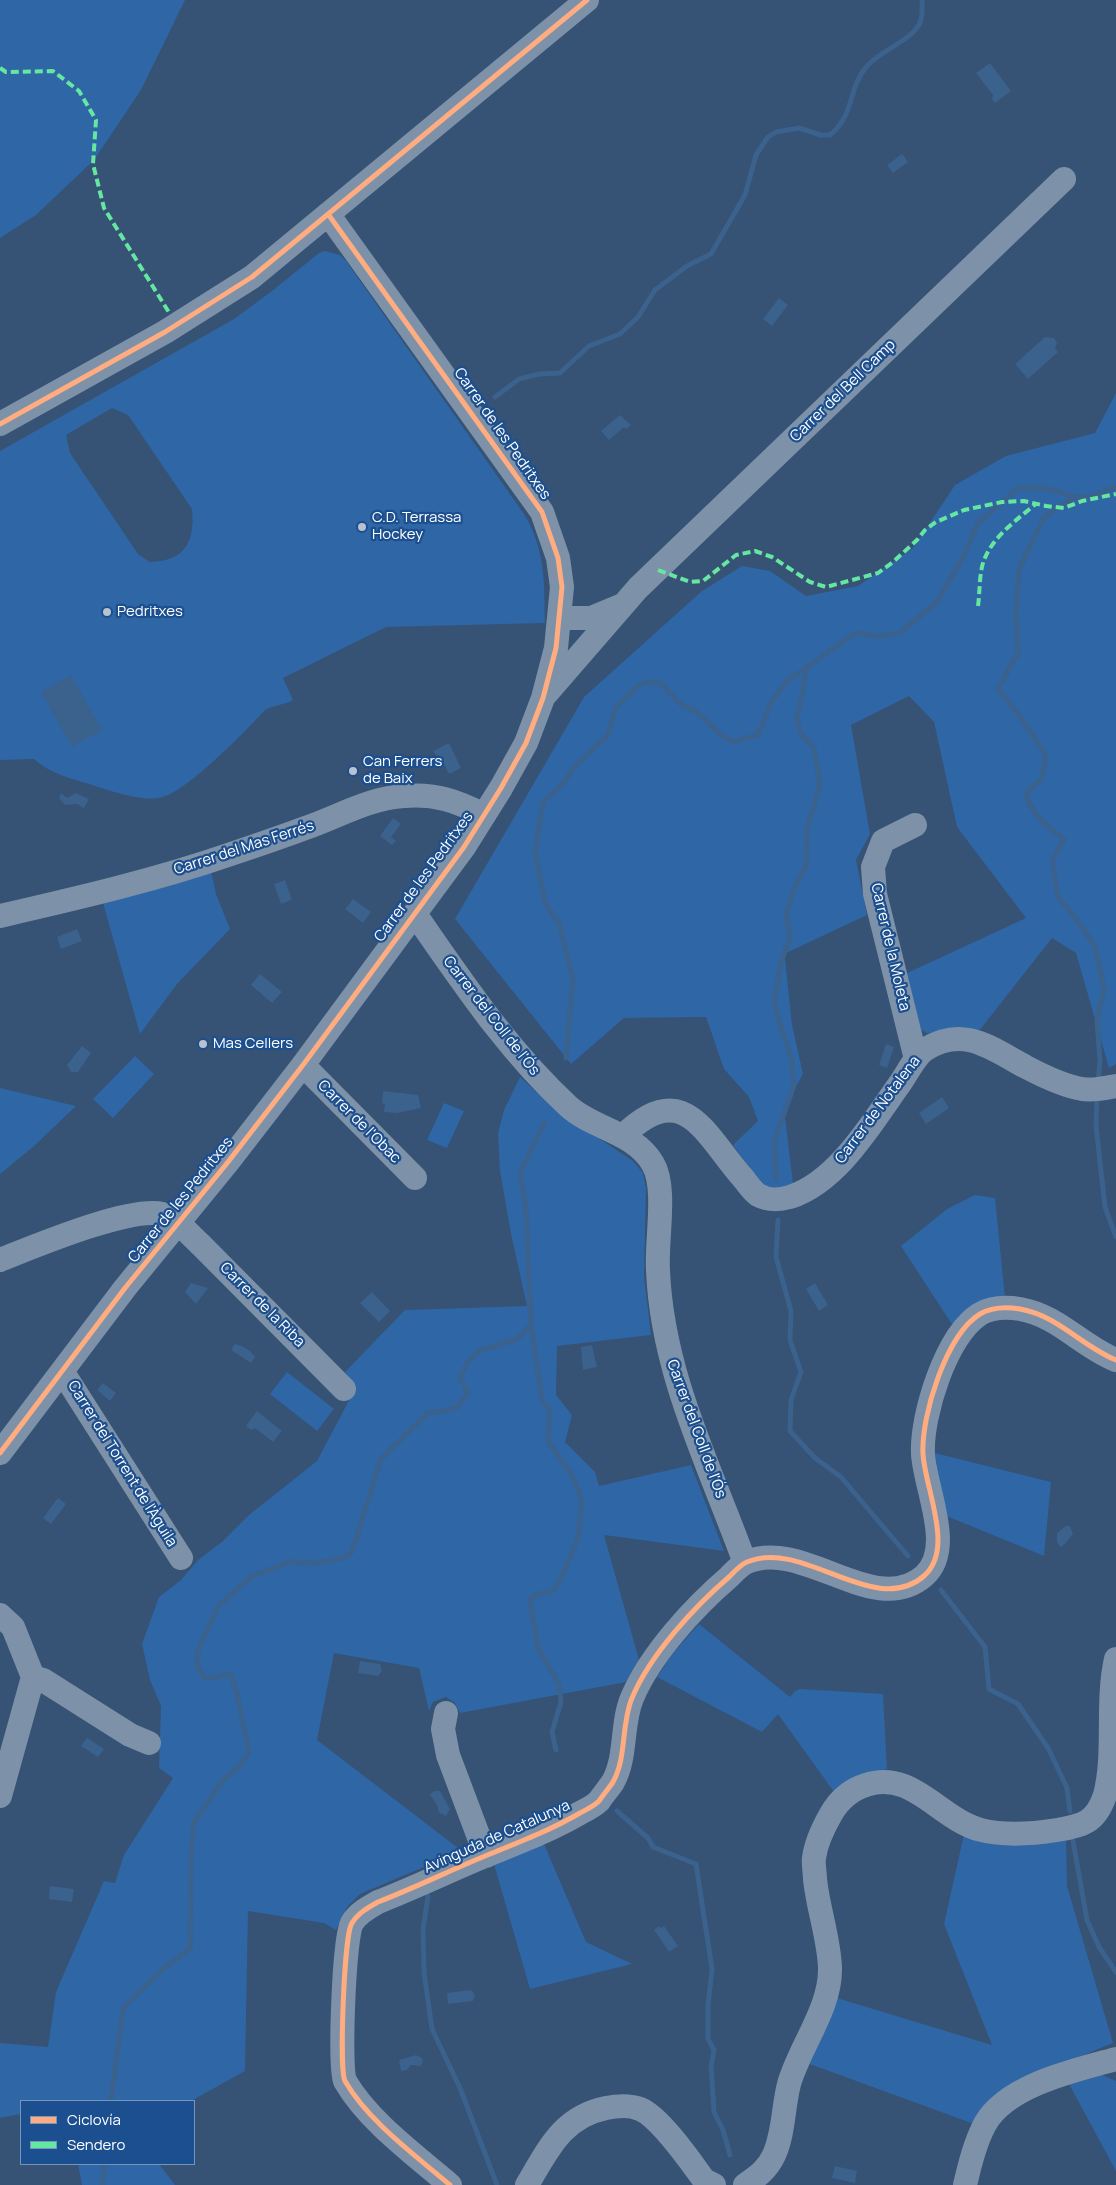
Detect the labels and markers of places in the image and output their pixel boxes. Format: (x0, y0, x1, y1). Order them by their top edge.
place label: C.D. Terrassa Hockey (372, 509, 461, 544)
marker: C.D. Terrassa Hockey (356, 521, 368, 533)
place label: Pedritxes (117, 603, 183, 621)
marker: Pedritxes (101, 606, 113, 618)
place label: Can Ferrers de Baix (363, 753, 442, 788)
marker: Can Ferrers de Baix (347, 765, 359, 777)
place label: Mas Cellers (213, 1035, 293, 1053)
marker: Mas Cellers (197, 1038, 209, 1050)

